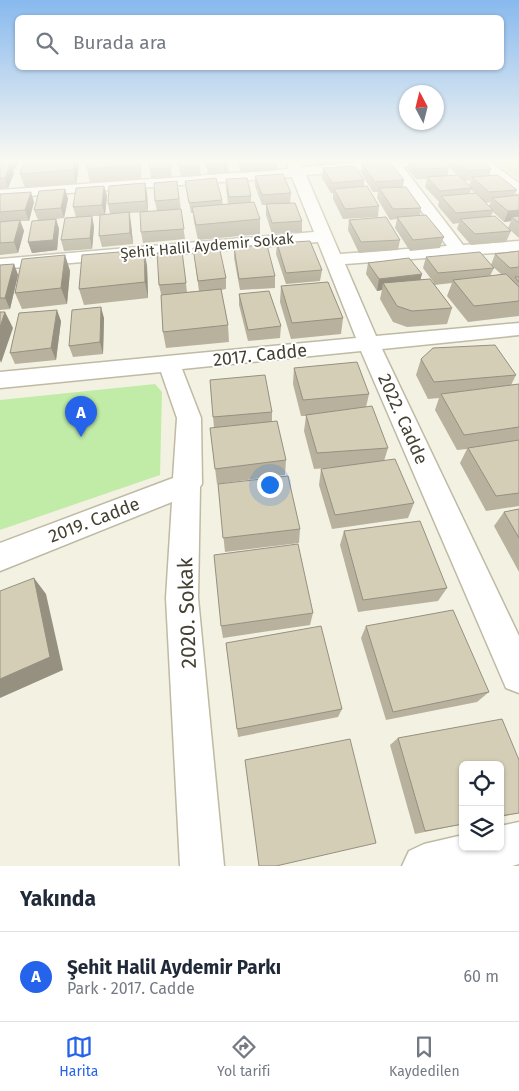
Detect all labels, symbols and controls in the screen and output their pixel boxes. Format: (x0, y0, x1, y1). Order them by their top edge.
search box (15, 15, 504, 70)
icon: search (33, 29, 61, 57)
text: Burada ara (73, 31, 167, 54)
north arrow (399, 85, 444, 130)
street label: Şehit Halil Aydemir Sokak (119, 229, 295, 263)
street label: 2017. Cadde (212, 339, 308, 371)
street label: 2022. Cadde (373, 370, 433, 468)
pin: A (65, 396, 97, 437)
your location (257, 472, 283, 498)
street label: 2019. Cadde (45, 493, 143, 547)
street label: 2020. Sokak (172, 557, 202, 669)
map controls (459, 761, 504, 851)
button: locate (459, 761, 504, 806)
button: layers (459, 806, 504, 851)
text: Yakında (20, 886, 96, 912)
text: Şehit Halil Aydemir Parkı (67, 956, 281, 979)
text: A (31, 967, 41, 986)
text: 60 m (464, 967, 499, 986)
text: Park · 2017. Cadde (67, 979, 195, 998)
tab: Harita (59, 1033, 98, 1080)
tab: Yol tarifi (217, 1033, 270, 1080)
tab: Kaydedilen (389, 1033, 460, 1080)

